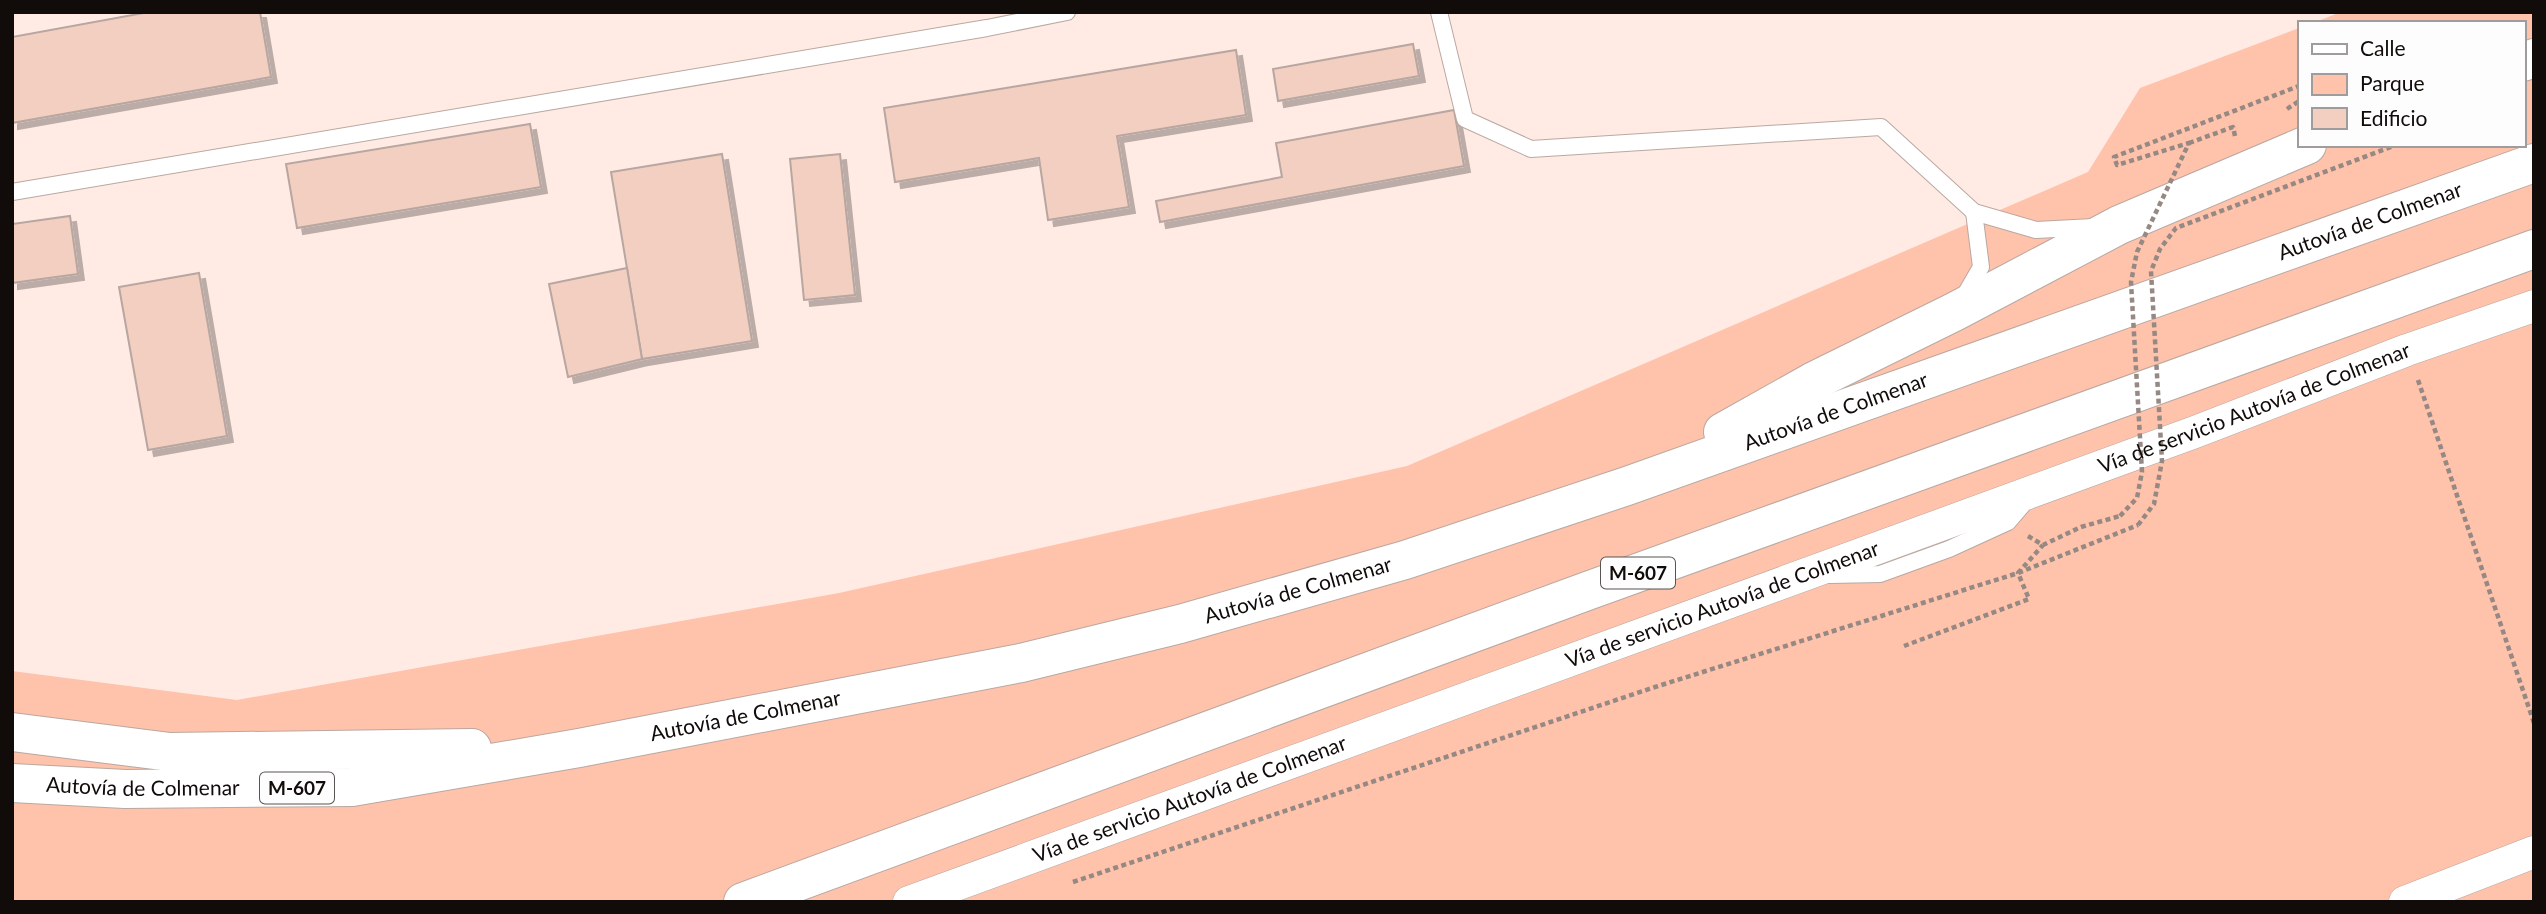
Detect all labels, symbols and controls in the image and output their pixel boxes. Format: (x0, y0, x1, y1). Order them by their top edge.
legend (2298, 21, 2525, 147)
text: Calle (2360, 35, 2405, 60)
text: Parque (2360, 70, 2425, 95)
text: Edificio (2360, 105, 2428, 130)
street label: Autovía de Colmenar (2274, 176, 2465, 264)
street label: Vía de servicio Autovía de Colmenar (2094, 336, 2414, 477)
street label: Autovía de Colmenar (1740, 366, 1931, 454)
street label: Vía de servicio Autovía de Colmenar (1562, 534, 1882, 672)
street label: Autovía de Colmenar (1201, 550, 1394, 628)
road number: M-607 (1601, 558, 1675, 588)
street label: Autovía de Colmenar (648, 684, 843, 745)
street label: Vía de servicio Autovía de Colmenar (1029, 729, 1350, 867)
street label: Autovía de Colmenar (46, 771, 240, 800)
road number: M-607 (260, 772, 334, 804)

